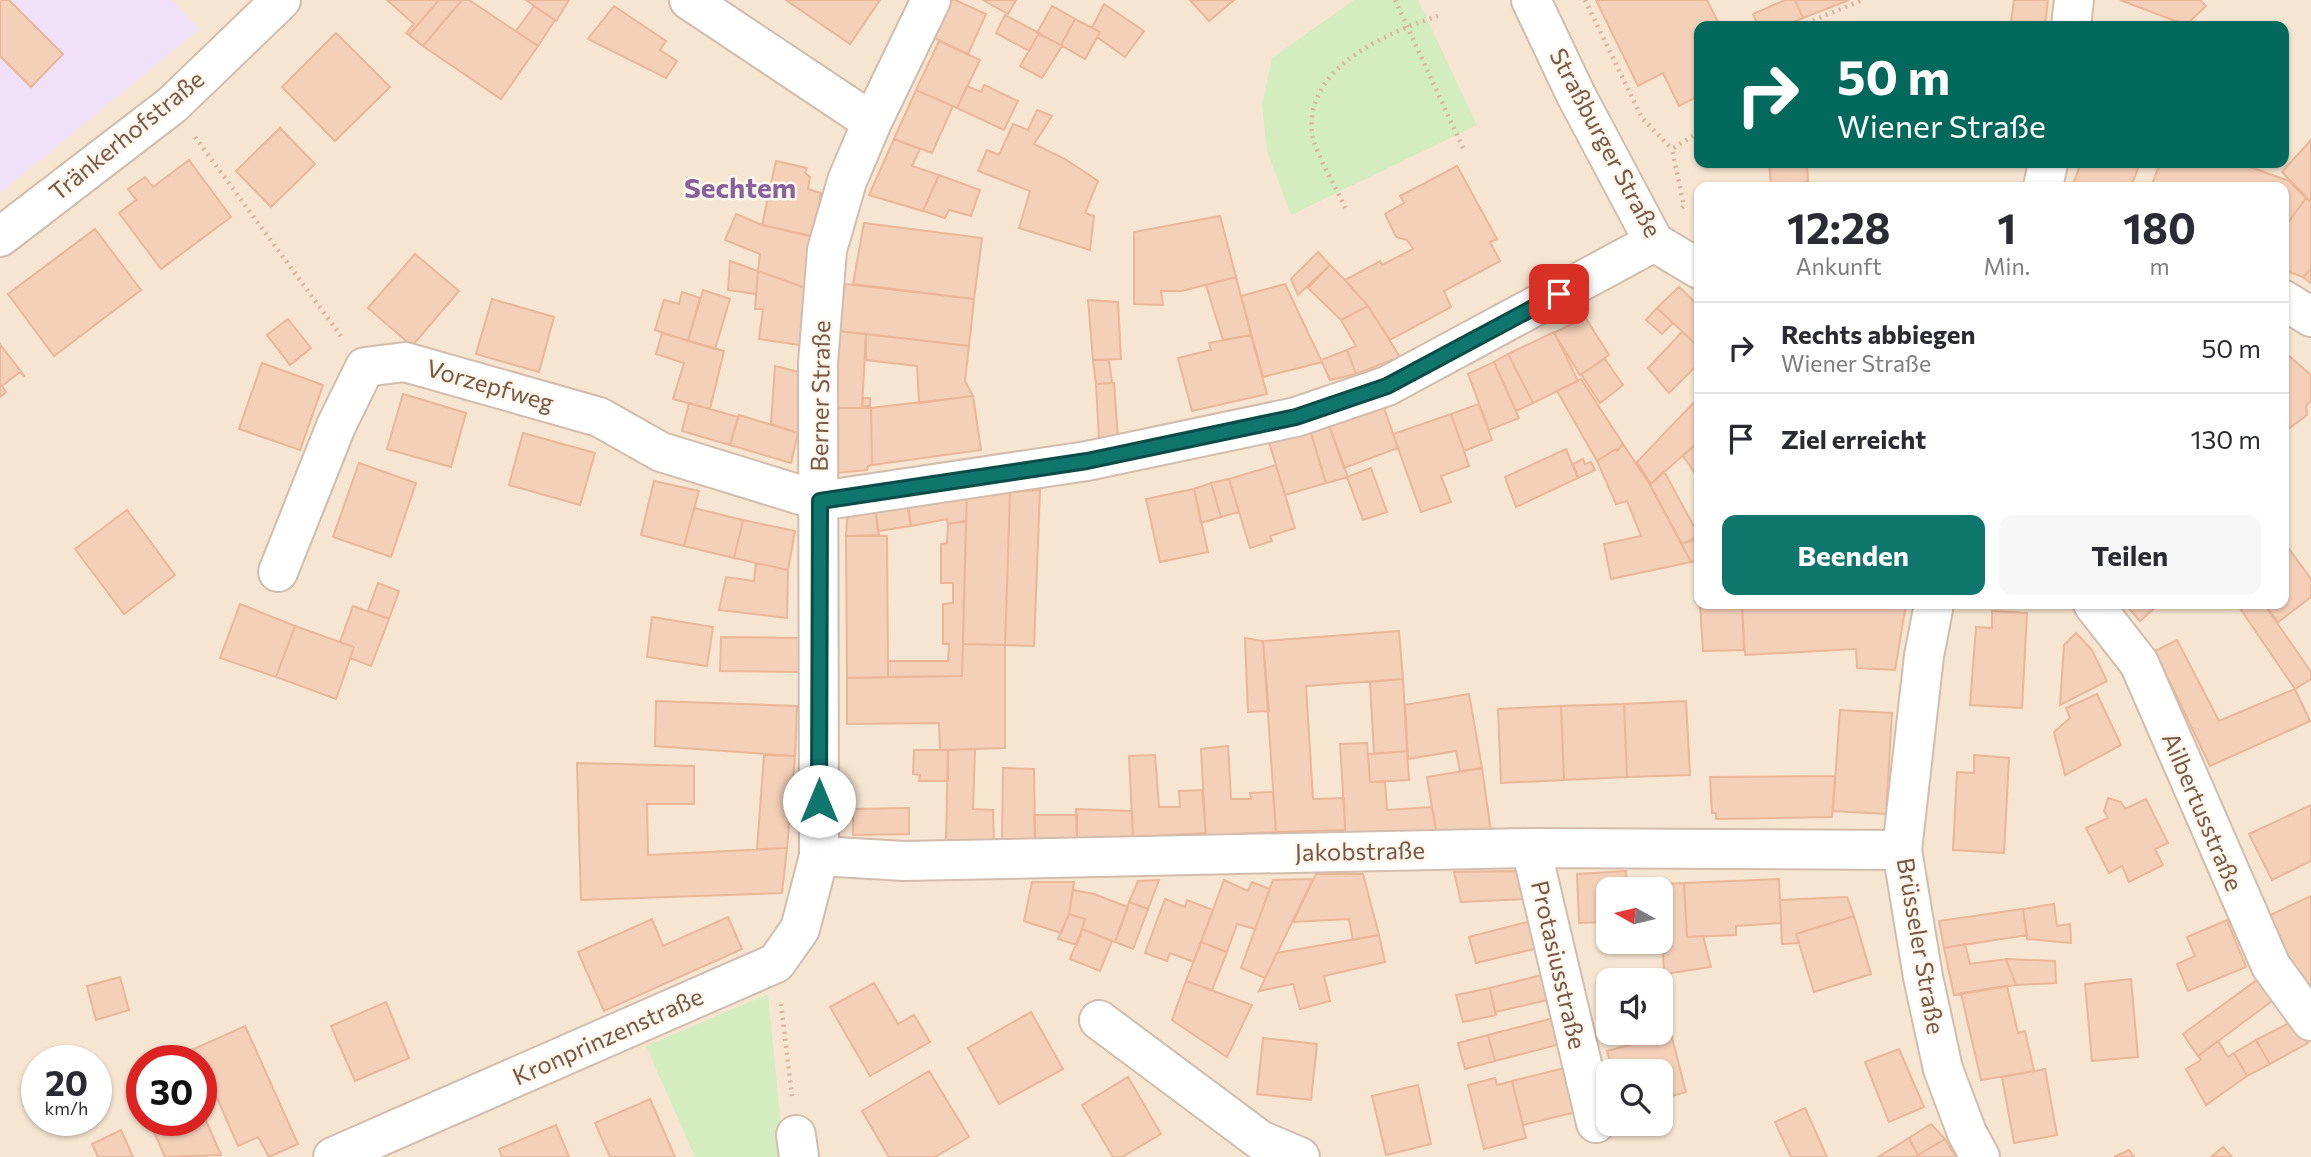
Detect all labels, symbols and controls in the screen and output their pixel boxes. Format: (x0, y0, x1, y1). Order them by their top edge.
street label: Straßburger Straße (1544, 43, 1668, 242)
text: 50 m (1837, 45, 1950, 105)
icon: right (1722, 49, 1813, 140)
street label: Tränkerhofstraße (43, 64, 209, 206)
text: Wiener Straße (1837, 105, 2046, 145)
district label: Sechtem (684, 170, 796, 204)
text: 12:28 (1787, 201, 1891, 253)
text: 1 (1997, 201, 2016, 253)
text: 180 (2123, 201, 2196, 253)
text: Ankunft (1796, 252, 1882, 280)
text: Min. (1984, 252, 2030, 280)
text: m (2150, 252, 2170, 280)
pin (1529, 264, 1589, 324)
icon: arrive (1540, 275, 1578, 313)
text: Rechts abbiegen (1781, 318, 1976, 349)
street label: Berner Straße (804, 320, 835, 472)
icon: right (1722, 329, 1760, 367)
text: 50 m (2201, 332, 2261, 363)
text: Wiener Straße (1781, 349, 1931, 377)
street label: Vorzepfweg (423, 353, 557, 417)
icon: arrive (1722, 420, 1760, 458)
text: Ziel erreicht (1781, 423, 1926, 454)
text: 130 m (2190, 423, 2261, 454)
button: Beenden (1722, 515, 1985, 595)
button: Teilen (1999, 515, 2261, 595)
street label: Ailbertusstraße (2157, 728, 2250, 895)
position arrow (782, 764, 856, 838)
street label: Jakobstraße (1295, 835, 1425, 866)
street label: Brüsseler Straße (1892, 855, 1951, 1036)
north arrow (1596, 877, 1673, 954)
map controls (1596, 877, 1673, 1136)
street label: Protasiusstraße (1526, 878, 1593, 1052)
button: sound (1596, 968, 1673, 1045)
street label: Kronprinzenstraße (508, 981, 707, 1091)
speed limit sign: 30 (126, 1045, 217, 1136)
button: search (1596, 1059, 1673, 1136)
text: 20 (45, 1060, 88, 1103)
text: km/h (45, 1097, 88, 1119)

